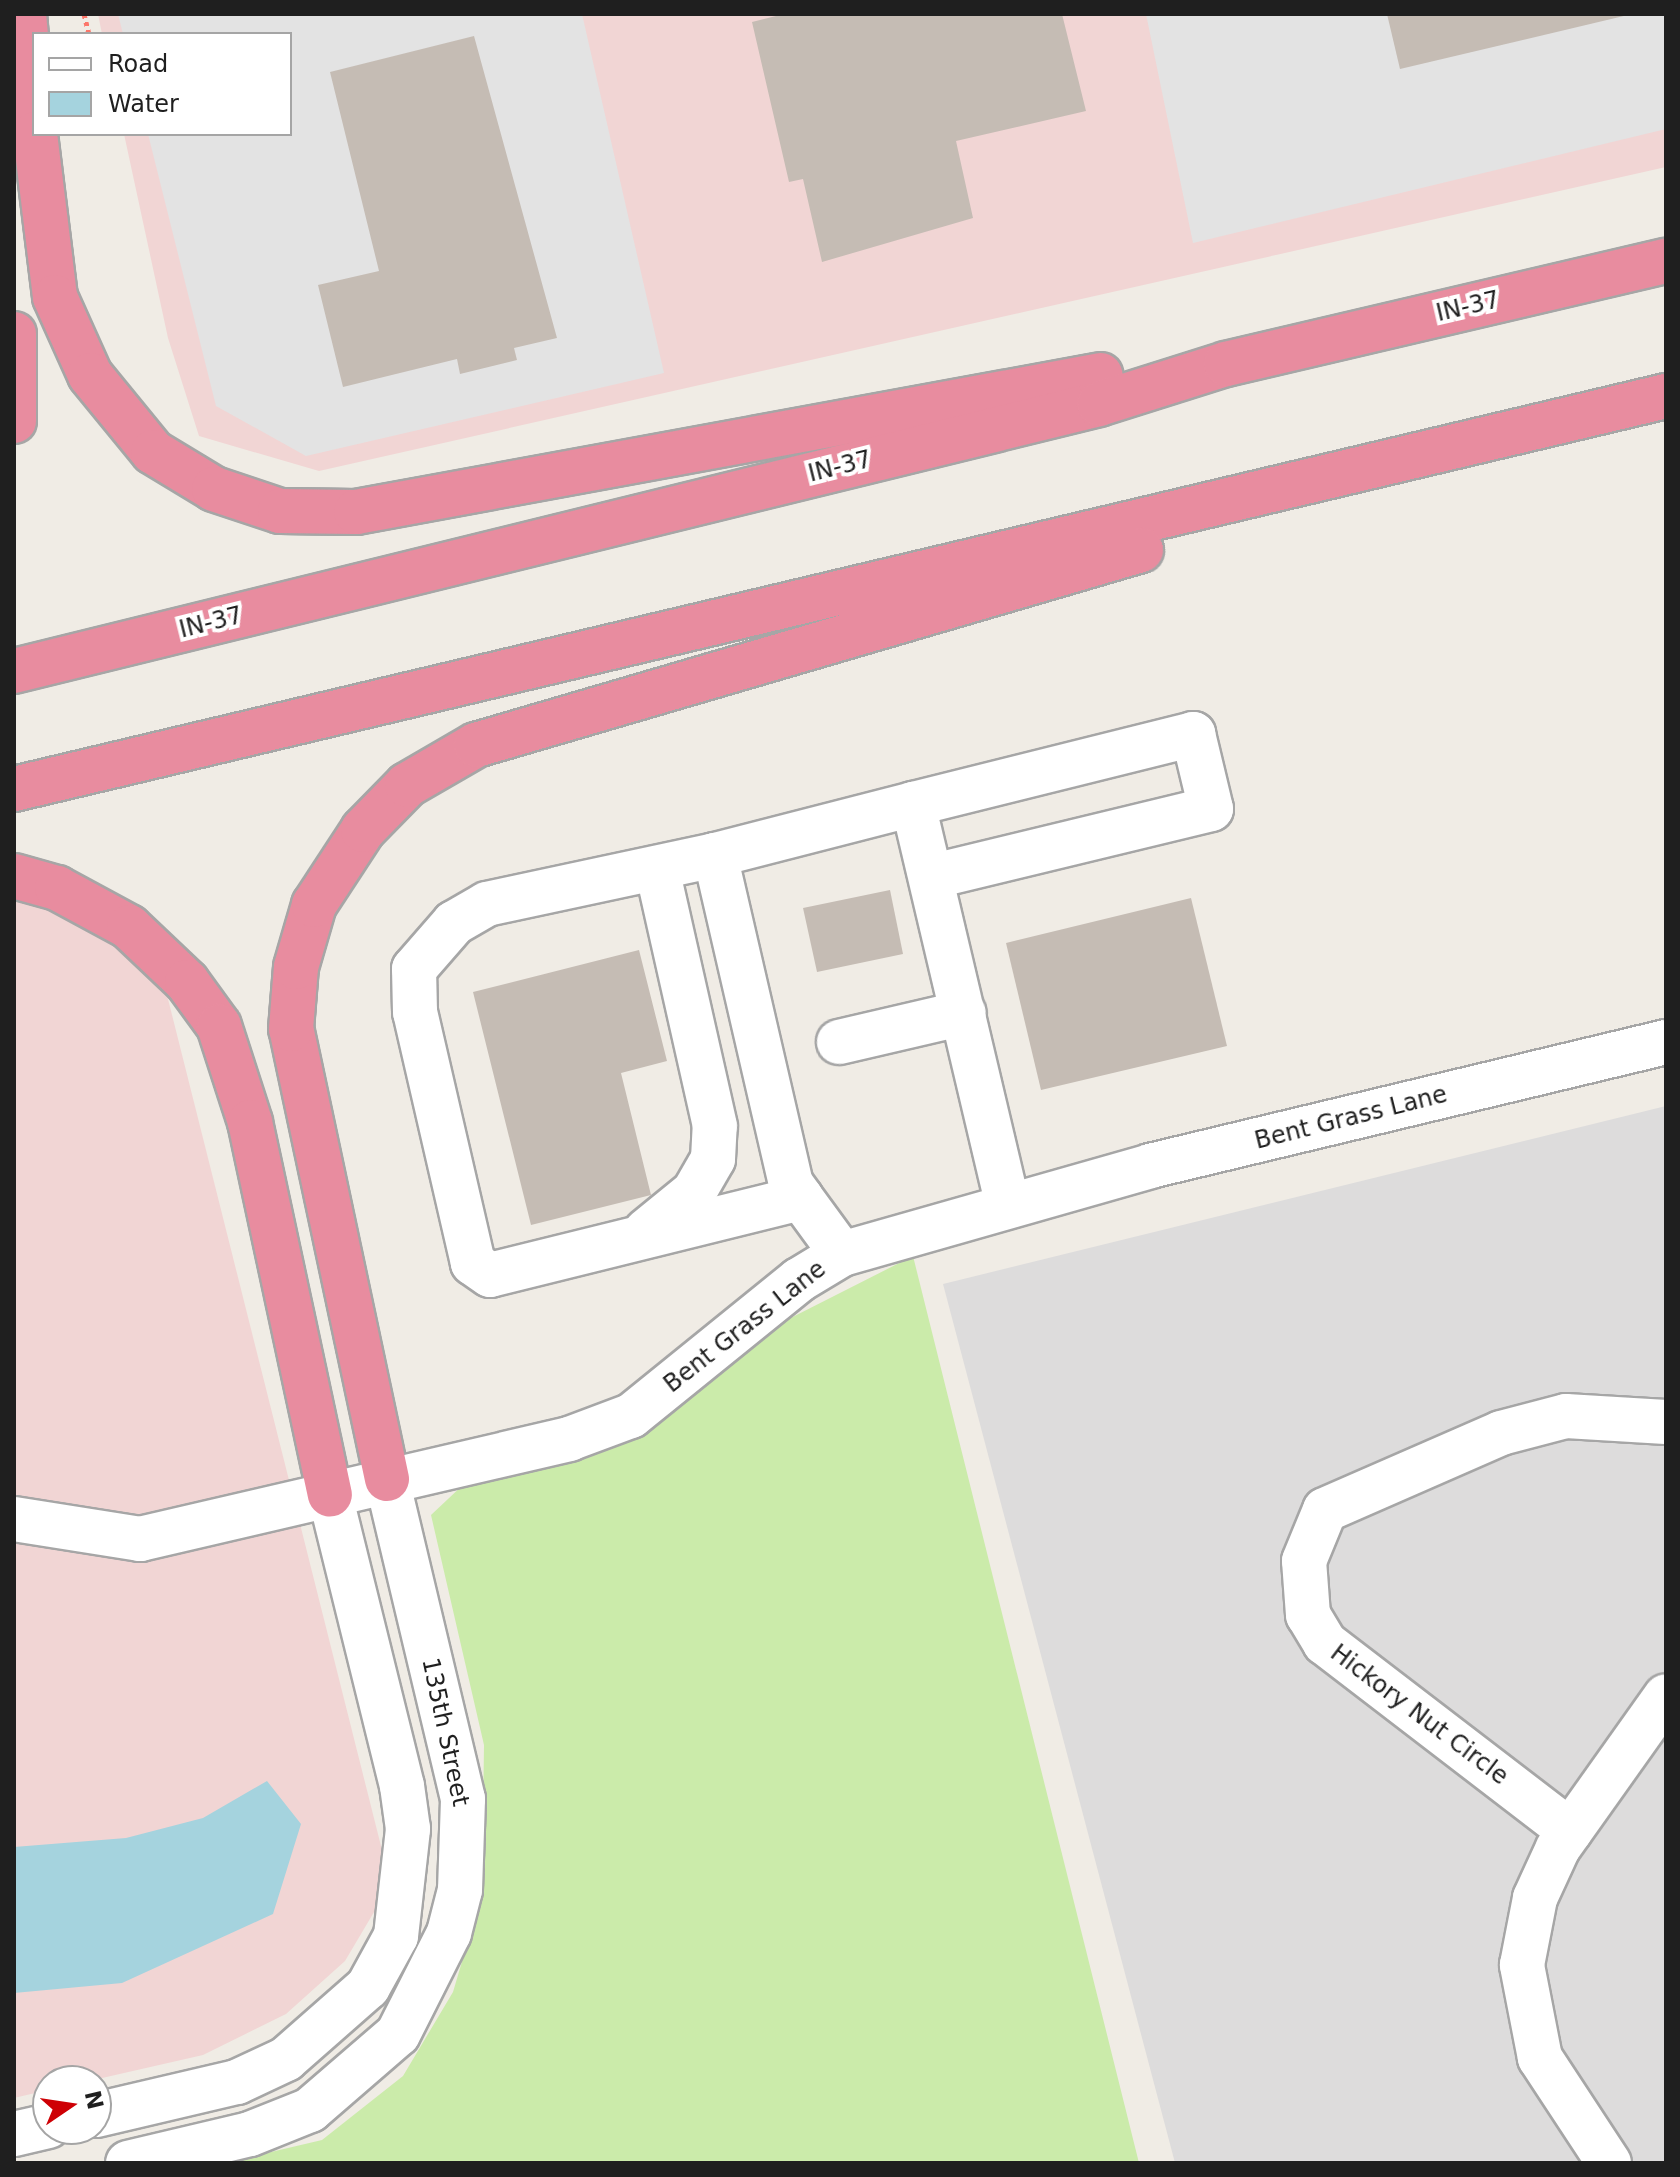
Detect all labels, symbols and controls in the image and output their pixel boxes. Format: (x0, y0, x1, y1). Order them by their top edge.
legend (32, 32, 292, 136)
text: Road (108, 50, 168, 78)
text: Water (108, 90, 179, 118)
street label: IN-37 (1433, 286, 1503, 328)
street label: IN-37 (805, 445, 875, 489)
street label: IN-37 (176, 601, 246, 645)
street label: Bent Grass Lane (1252, 1080, 1450, 1156)
street label: Bent Grass Lane (658, 1255, 832, 1399)
street label: Hickory Nut Circle (1325, 1639, 1513, 1791)
street label: 135th Street (415, 1655, 475, 1809)
north arrow (32, 2065, 112, 2145)
text: N (80, 2088, 108, 2112)

